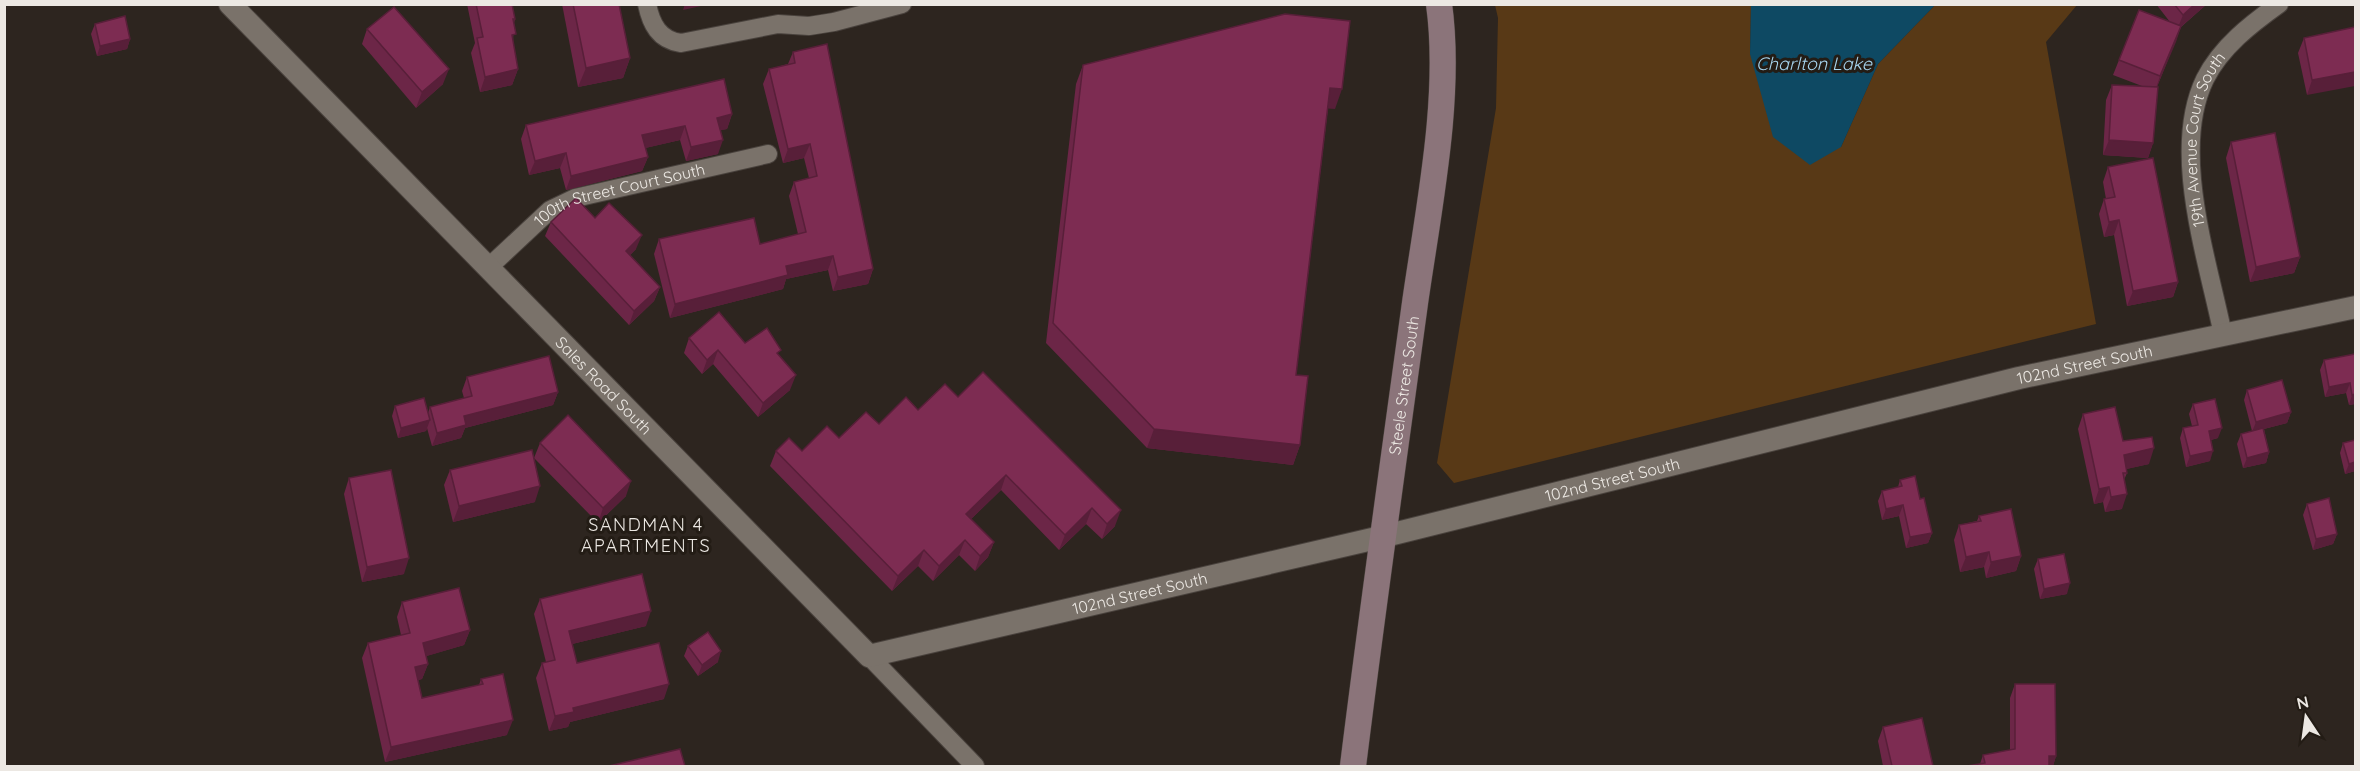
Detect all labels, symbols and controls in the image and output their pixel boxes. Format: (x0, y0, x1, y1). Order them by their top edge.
street label: 19th Avenue Court South (2181, 48, 2229, 229)
water label: Charlton Lake (1756, 52, 1873, 75)
street label: 100th Street Court South (529, 159, 707, 230)
street label: Steele Street South (1384, 315, 1423, 456)
street label: Sales Road South (551, 332, 656, 439)
street label: 102nd Street South (2015, 340, 2154, 388)
street label: 102nd Street South (1543, 453, 1682, 506)
district label: SANDMAN 4 APARTMENTS (581, 513, 711, 557)
street label: 102nd Street South (1070, 568, 1209, 618)
north arrow (2276, 687, 2336, 747)
text: N (2295, 691, 2311, 713)

